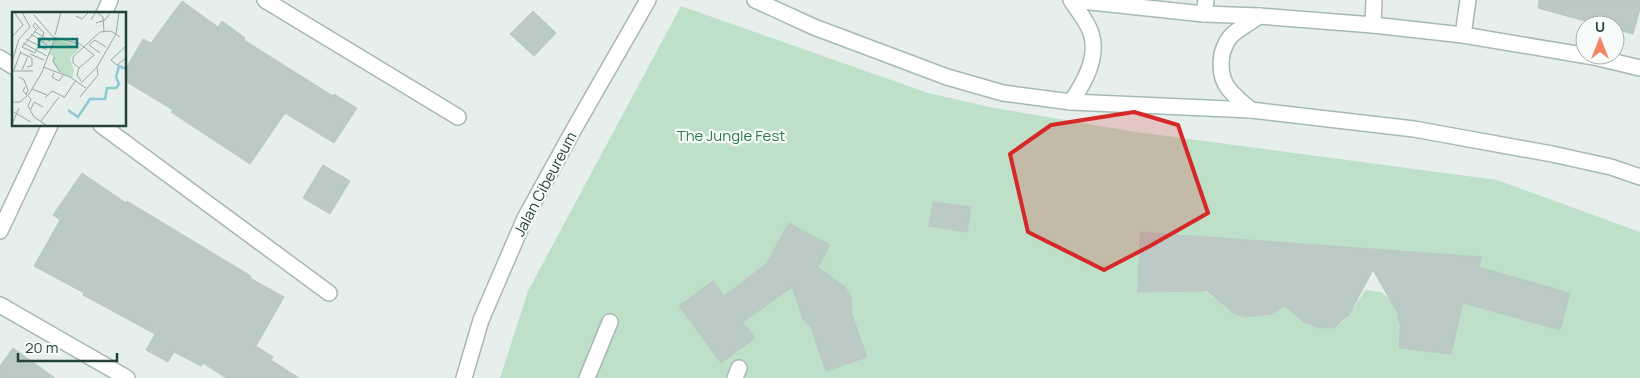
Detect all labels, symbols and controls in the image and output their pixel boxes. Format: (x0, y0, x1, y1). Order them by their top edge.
inset map (12, 12, 126, 126)
north arrow (1575, 15, 1625, 65)
text: U (1595, 17, 1605, 36)
park label: The Jungle Fest (677, 125, 785, 146)
street label: Jalan Cibeureum (509, 128, 581, 240)
scale bar (18, 330, 116, 362)
text: 20 m (25, 337, 58, 358)

